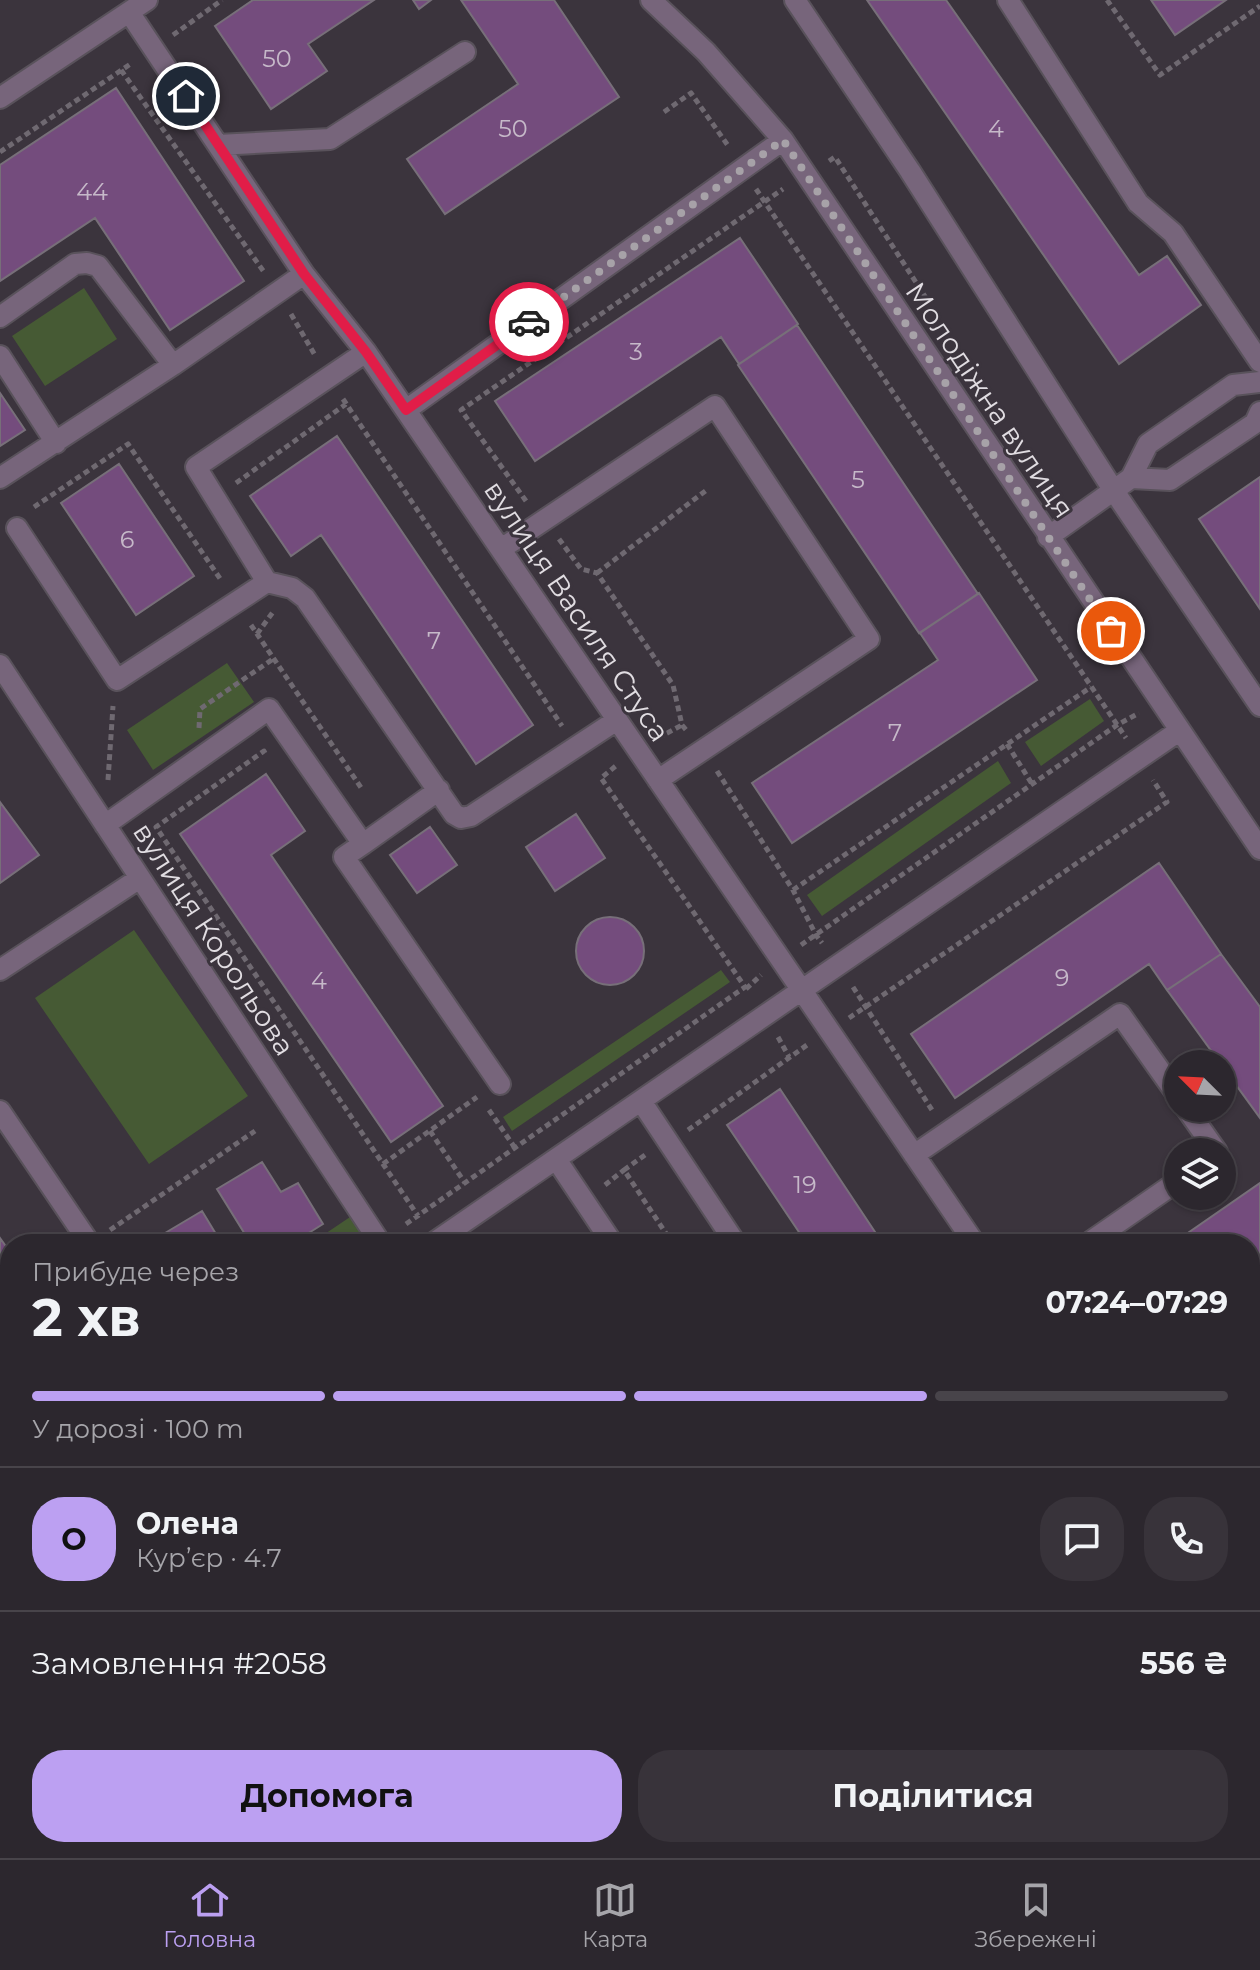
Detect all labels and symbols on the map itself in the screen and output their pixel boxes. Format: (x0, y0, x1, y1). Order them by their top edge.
house number: 50 (262, 44, 292, 73)
pin (152, 62, 220, 130)
house number: 50 (498, 114, 528, 143)
house number: 4 (988, 114, 1004, 143)
house number: 44 (76, 177, 108, 206)
street label: Молодіжна вулиця (899, 276, 1081, 524)
courier (489, 282, 569, 362)
house number: 3 (629, 337, 643, 366)
house number: 5 (851, 465, 865, 494)
street label: вулиця Василя Стуса (477, 474, 677, 748)
house number: 6 (120, 525, 134, 554)
pin (1077, 597, 1145, 665)
house number: 7 (427, 626, 441, 655)
house number: 7 (888, 718, 902, 747)
street label: вулиця Корольова (126, 816, 302, 1062)
house number: 9 (1055, 963, 1069, 992)
house number: 4 (311, 966, 327, 995)
north arrow (1164, 1050, 1236, 1122)
house number: 19 (793, 1170, 817, 1199)

